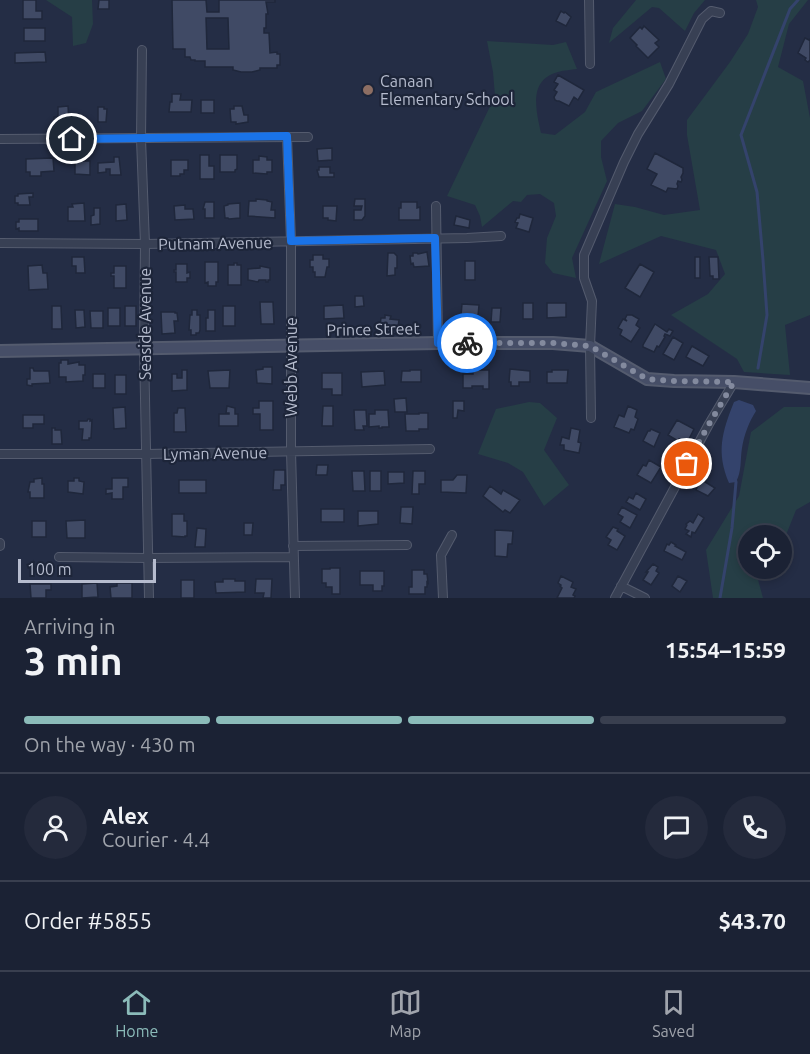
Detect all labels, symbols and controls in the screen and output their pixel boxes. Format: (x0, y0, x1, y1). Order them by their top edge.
place label: Canaan Elementary School (380, 72, 514, 108)
marker: Canaan Elementary School (361, 83, 375, 97)
pin (46, 113, 97, 164)
icon: home (55, 122, 88, 155)
street label: Putnam Avenue (158, 233, 272, 253)
street label: Seaside Avenue (136, 268, 154, 380)
courier (437, 313, 497, 373)
street label: Webb Avenue (282, 317, 300, 417)
street label: Prince Street (326, 319, 420, 339)
icon: bike (451, 327, 484, 360)
pin (661, 438, 712, 489)
street label: Lyman Avenue (163, 443, 267, 463)
icon: bag (670, 447, 703, 480)
map controls (738, 525, 792, 579)
button: locate (738, 525, 792, 579)
scale bar (18, 556, 156, 584)
text: 100 m (27, 560, 72, 578)
text: Arriving in (24, 615, 115, 638)
text: 15:54–15:59 (665, 637, 786, 662)
text: 3 min (24, 639, 123, 682)
text: On the way · 430 m (24, 733, 196, 756)
button: person (24, 796, 87, 859)
button: chat (645, 796, 708, 859)
button: phone (723, 796, 786, 859)
text: Alex (102, 803, 149, 828)
text: Courier · 4.4 (102, 828, 210, 851)
text: Order #5855 (24, 908, 152, 933)
text: $43.70 (719, 908, 786, 933)
tab: Home (115, 986, 158, 1040)
tab: Map (389, 986, 422, 1040)
tab: Saved (652, 986, 695, 1040)

